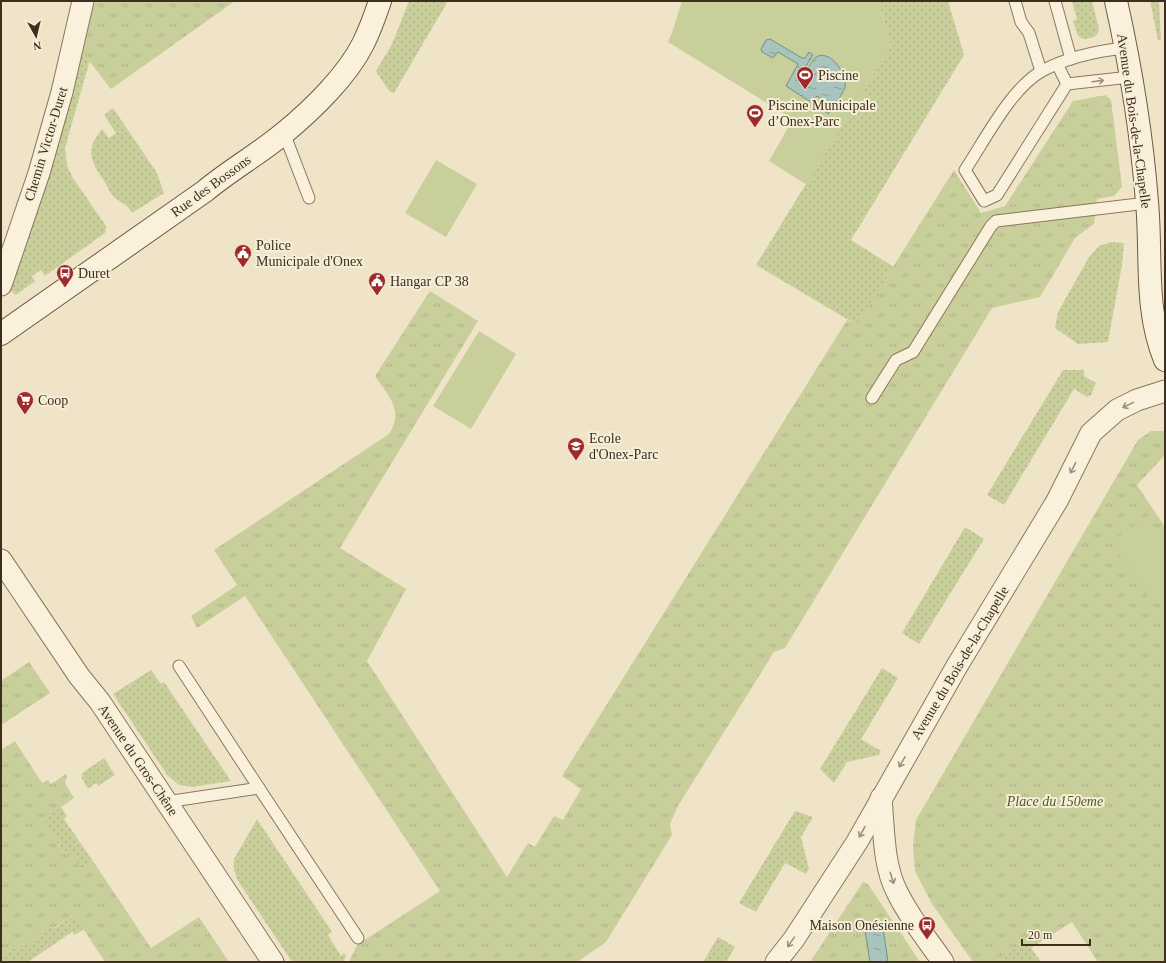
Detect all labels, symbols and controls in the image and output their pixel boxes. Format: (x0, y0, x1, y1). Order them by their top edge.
north arrow (16, 16, 56, 56)
street label: Avenue du Bois-de-la-Chapelle (1114, 33, 1154, 209)
text: N (33, 39, 42, 52)
sports icon: Piscine (795, 65, 815, 90)
place label: Piscine (818, 68, 858, 83)
one-way arrow (1091, 77, 1104, 85)
street label: Chemin Victor-Duret (21, 85, 71, 203)
place label: Piscine Municipale d’Onex-Parc (768, 98, 876, 129)
sports icon: Piscine Municipale d’Onex-Parc (745, 103, 765, 128)
street label: Rue des Bossons (168, 152, 254, 220)
place label: Police Municipale d'Onex (256, 238, 363, 269)
public building icon: Police Municipale d'Onex (233, 243, 253, 268)
bus stop icon: Duret (55, 263, 75, 288)
place label: Duret (78, 266, 110, 281)
public building icon: Hangar CP 38 (367, 271, 387, 296)
place label: Hangar CP 38 (390, 274, 469, 289)
supermarket icon: Coop (15, 390, 35, 415)
place label: Coop (38, 393, 68, 408)
one-way arrow (1123, 402, 1135, 409)
place label: Ecole d'Onex-Parc (589, 431, 658, 462)
school or university icon: Ecole d'Onex-Parc (566, 436, 586, 461)
one-way arrow (1069, 462, 1077, 474)
street label: Avenue du Bois-de-la-Chapelle (908, 584, 1012, 742)
street label: Avenue du Gros-Chêne (95, 701, 181, 819)
one-way arrow (897, 756, 905, 768)
park label: Place du 150eme (1006, 794, 1103, 809)
one-way arrow (858, 826, 865, 838)
one-way arrow (889, 872, 896, 885)
bus stop icon: Maison Onésienne (917, 915, 937, 940)
place label: Maison Onésienne (809, 918, 914, 933)
scale bar (1022, 921, 1090, 947)
text: 20 m (1028, 928, 1053, 942)
one-way arrow (787, 936, 795, 947)

